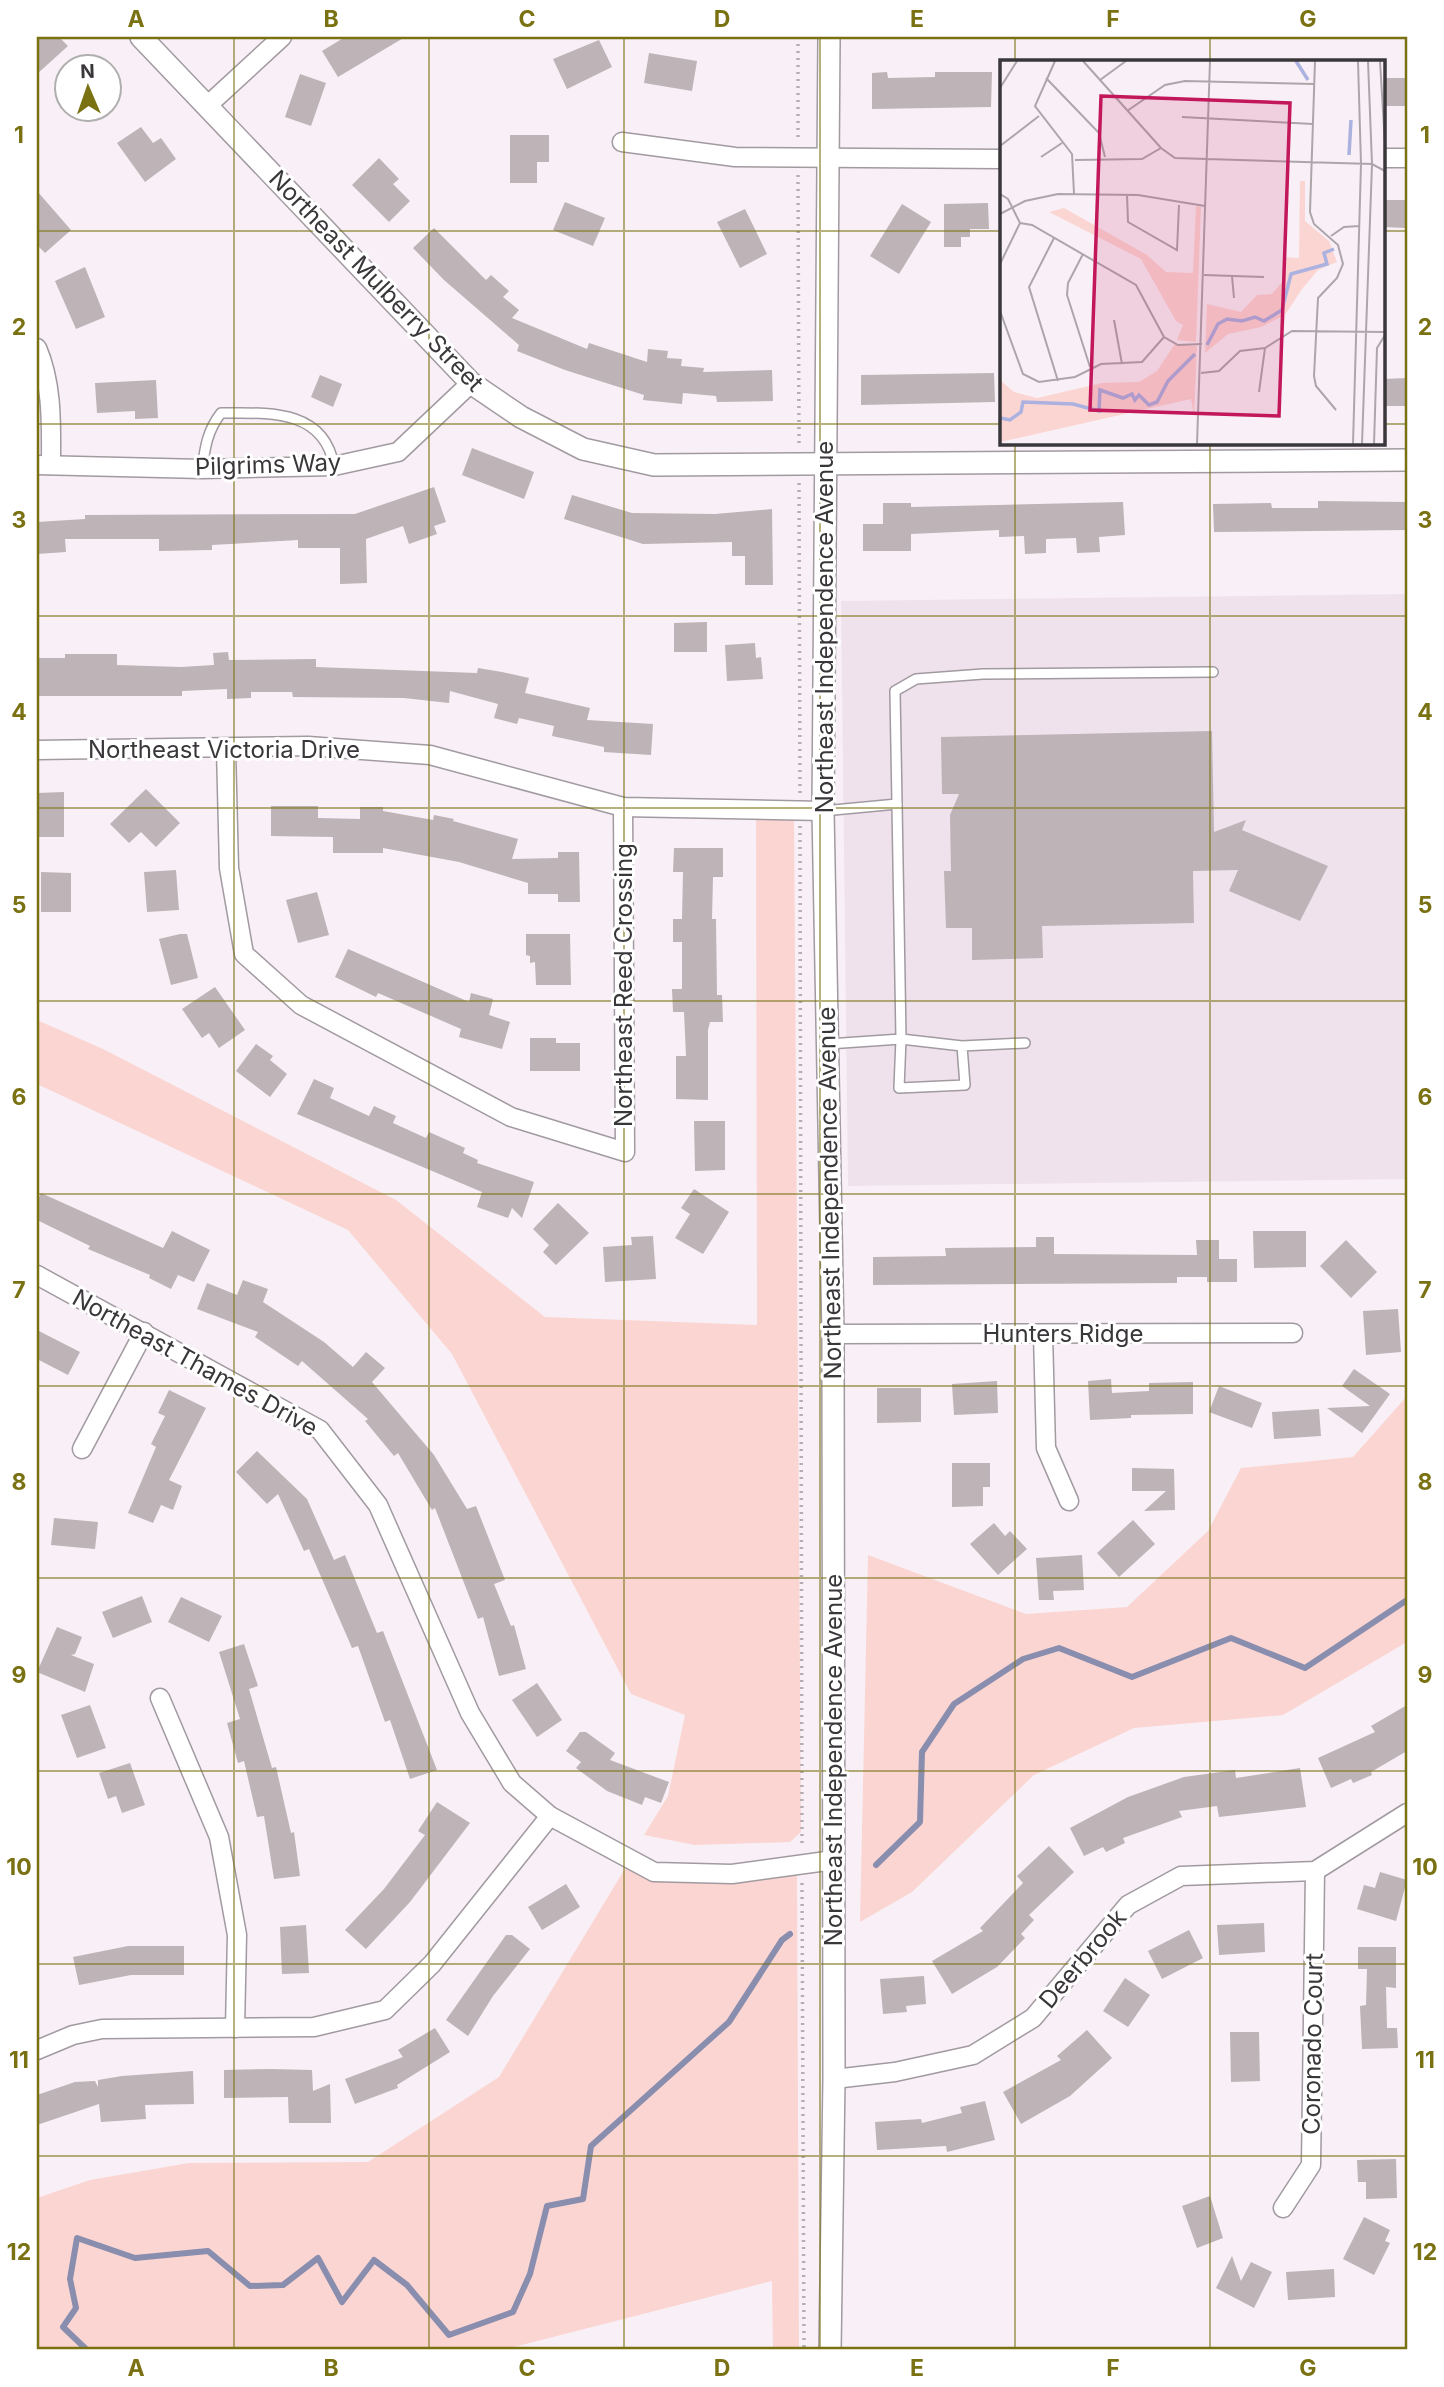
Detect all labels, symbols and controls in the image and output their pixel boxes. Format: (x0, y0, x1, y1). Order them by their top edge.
text: A (127, 5, 145, 33)
text: B (323, 5, 339, 33)
text: C (518, 5, 536, 33)
text: D (714, 5, 730, 33)
text: E (910, 5, 924, 33)
text: F (1106, 5, 1120, 33)
text: G (1299, 5, 1317, 33)
north arrow (52, 52, 122, 122)
text: N (80, 60, 95, 83)
inset map (1000, 60, 1384, 444)
text: 1 (14, 121, 24, 149)
text: 1 (1420, 121, 1430, 149)
street label: Northeast Mulberry Street (263, 164, 490, 397)
text: 2 (12, 313, 26, 341)
text: 2 (1418, 313, 1432, 341)
street label: Northeast Independence Avenue (810, 441, 839, 813)
street label: Pilgrims Way (194, 447, 342, 482)
text: 3 (12, 506, 26, 534)
text: 3 (1418, 506, 1432, 534)
text: 4 (11, 698, 27, 726)
text: 4 (1417, 698, 1433, 726)
street label: Northeast Victoria Drive (88, 735, 360, 764)
street label: Northeast Reed Crossing (609, 843, 638, 1127)
text: 5 (12, 891, 26, 919)
text: 5 (1418, 891, 1432, 919)
street label: Northeast Independence Avenue (812, 1006, 847, 1380)
text: 6 (12, 1083, 26, 1111)
text: 6 (1418, 1083, 1432, 1111)
text: 7 (12, 1276, 26, 1304)
text: 7 (1418, 1276, 1432, 1304)
street label: Northeast Thames Drive (67, 1283, 323, 1442)
street label: Hunters Ridge (983, 1319, 1143, 1348)
text: 8 (12, 1468, 26, 1496)
text: 8 (1418, 1468, 1432, 1496)
street label: Northeast Independence Avenue (819, 1574, 848, 1946)
text: 9 (12, 1661, 26, 1689)
text: 9 (1418, 1661, 1432, 1689)
text: 10 (6, 1853, 32, 1881)
text: 10 (1412, 1853, 1438, 1881)
street label: Deerbrook (1033, 1903, 1132, 2014)
street label: Coronado Court (1296, 1953, 1329, 2135)
text: 11 (9, 2046, 29, 2074)
text: 11 (1415, 2046, 1435, 2074)
text: 12 (7, 2238, 31, 2266)
text: 12 (1413, 2238, 1437, 2266)
text: A (127, 2354, 145, 2382)
text: B (323, 2354, 339, 2382)
text: C (518, 2354, 536, 2382)
text: D (714, 2354, 730, 2382)
text: E (910, 2354, 924, 2382)
text: F (1106, 2354, 1120, 2382)
text: G (1299, 2354, 1317, 2382)

